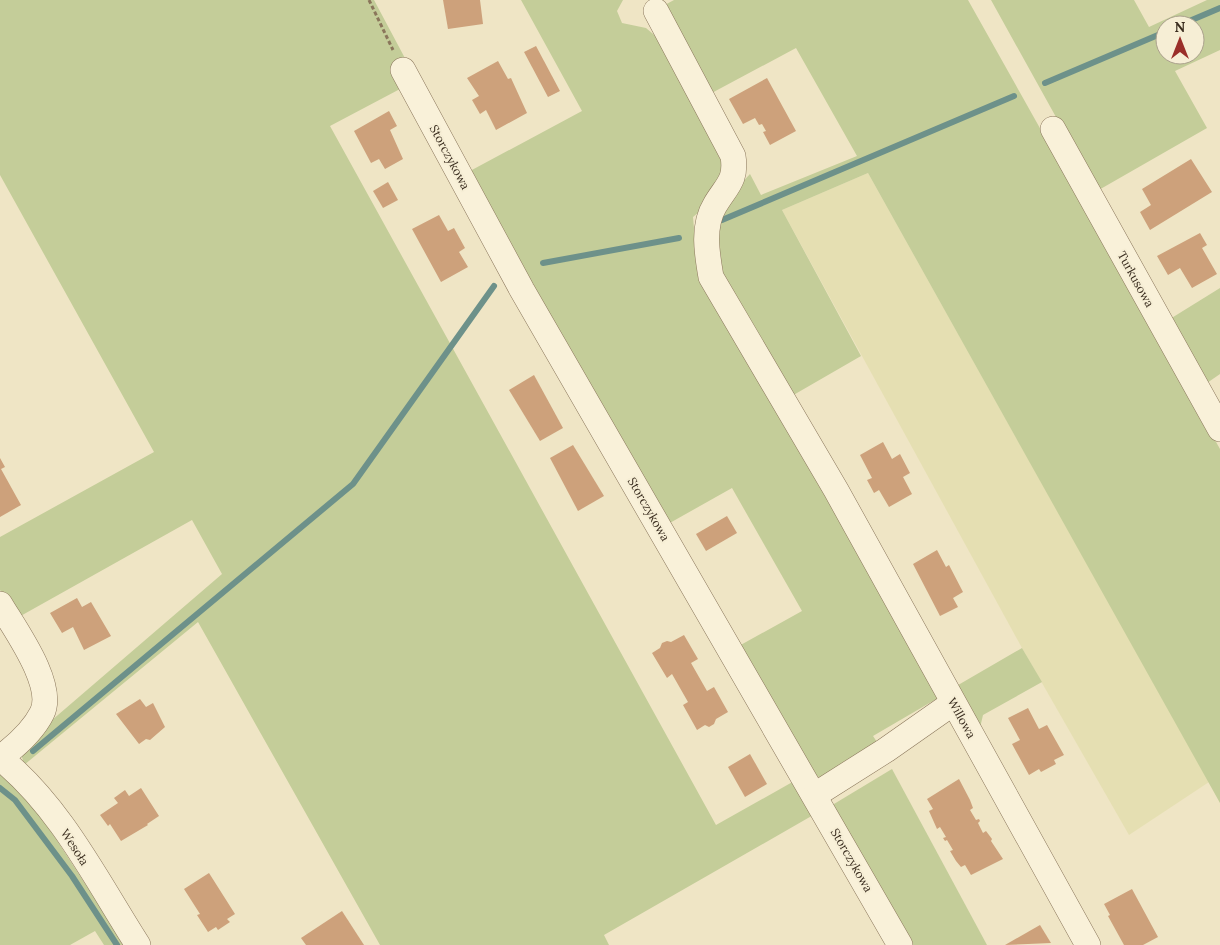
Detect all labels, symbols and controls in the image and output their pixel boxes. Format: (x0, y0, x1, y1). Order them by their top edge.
north arrow (1155, 15, 1205, 65)
text: N (1175, 18, 1186, 36)
street label: Storczykowa (427, 122, 473, 192)
street label: Turkusowa (1115, 248, 1157, 310)
street label: Storczykowa (625, 474, 673, 544)
street label: Willowa (945, 695, 979, 741)
street label: Storczykowa (828, 825, 876, 895)
street label: Wesoła (58, 826, 92, 868)

